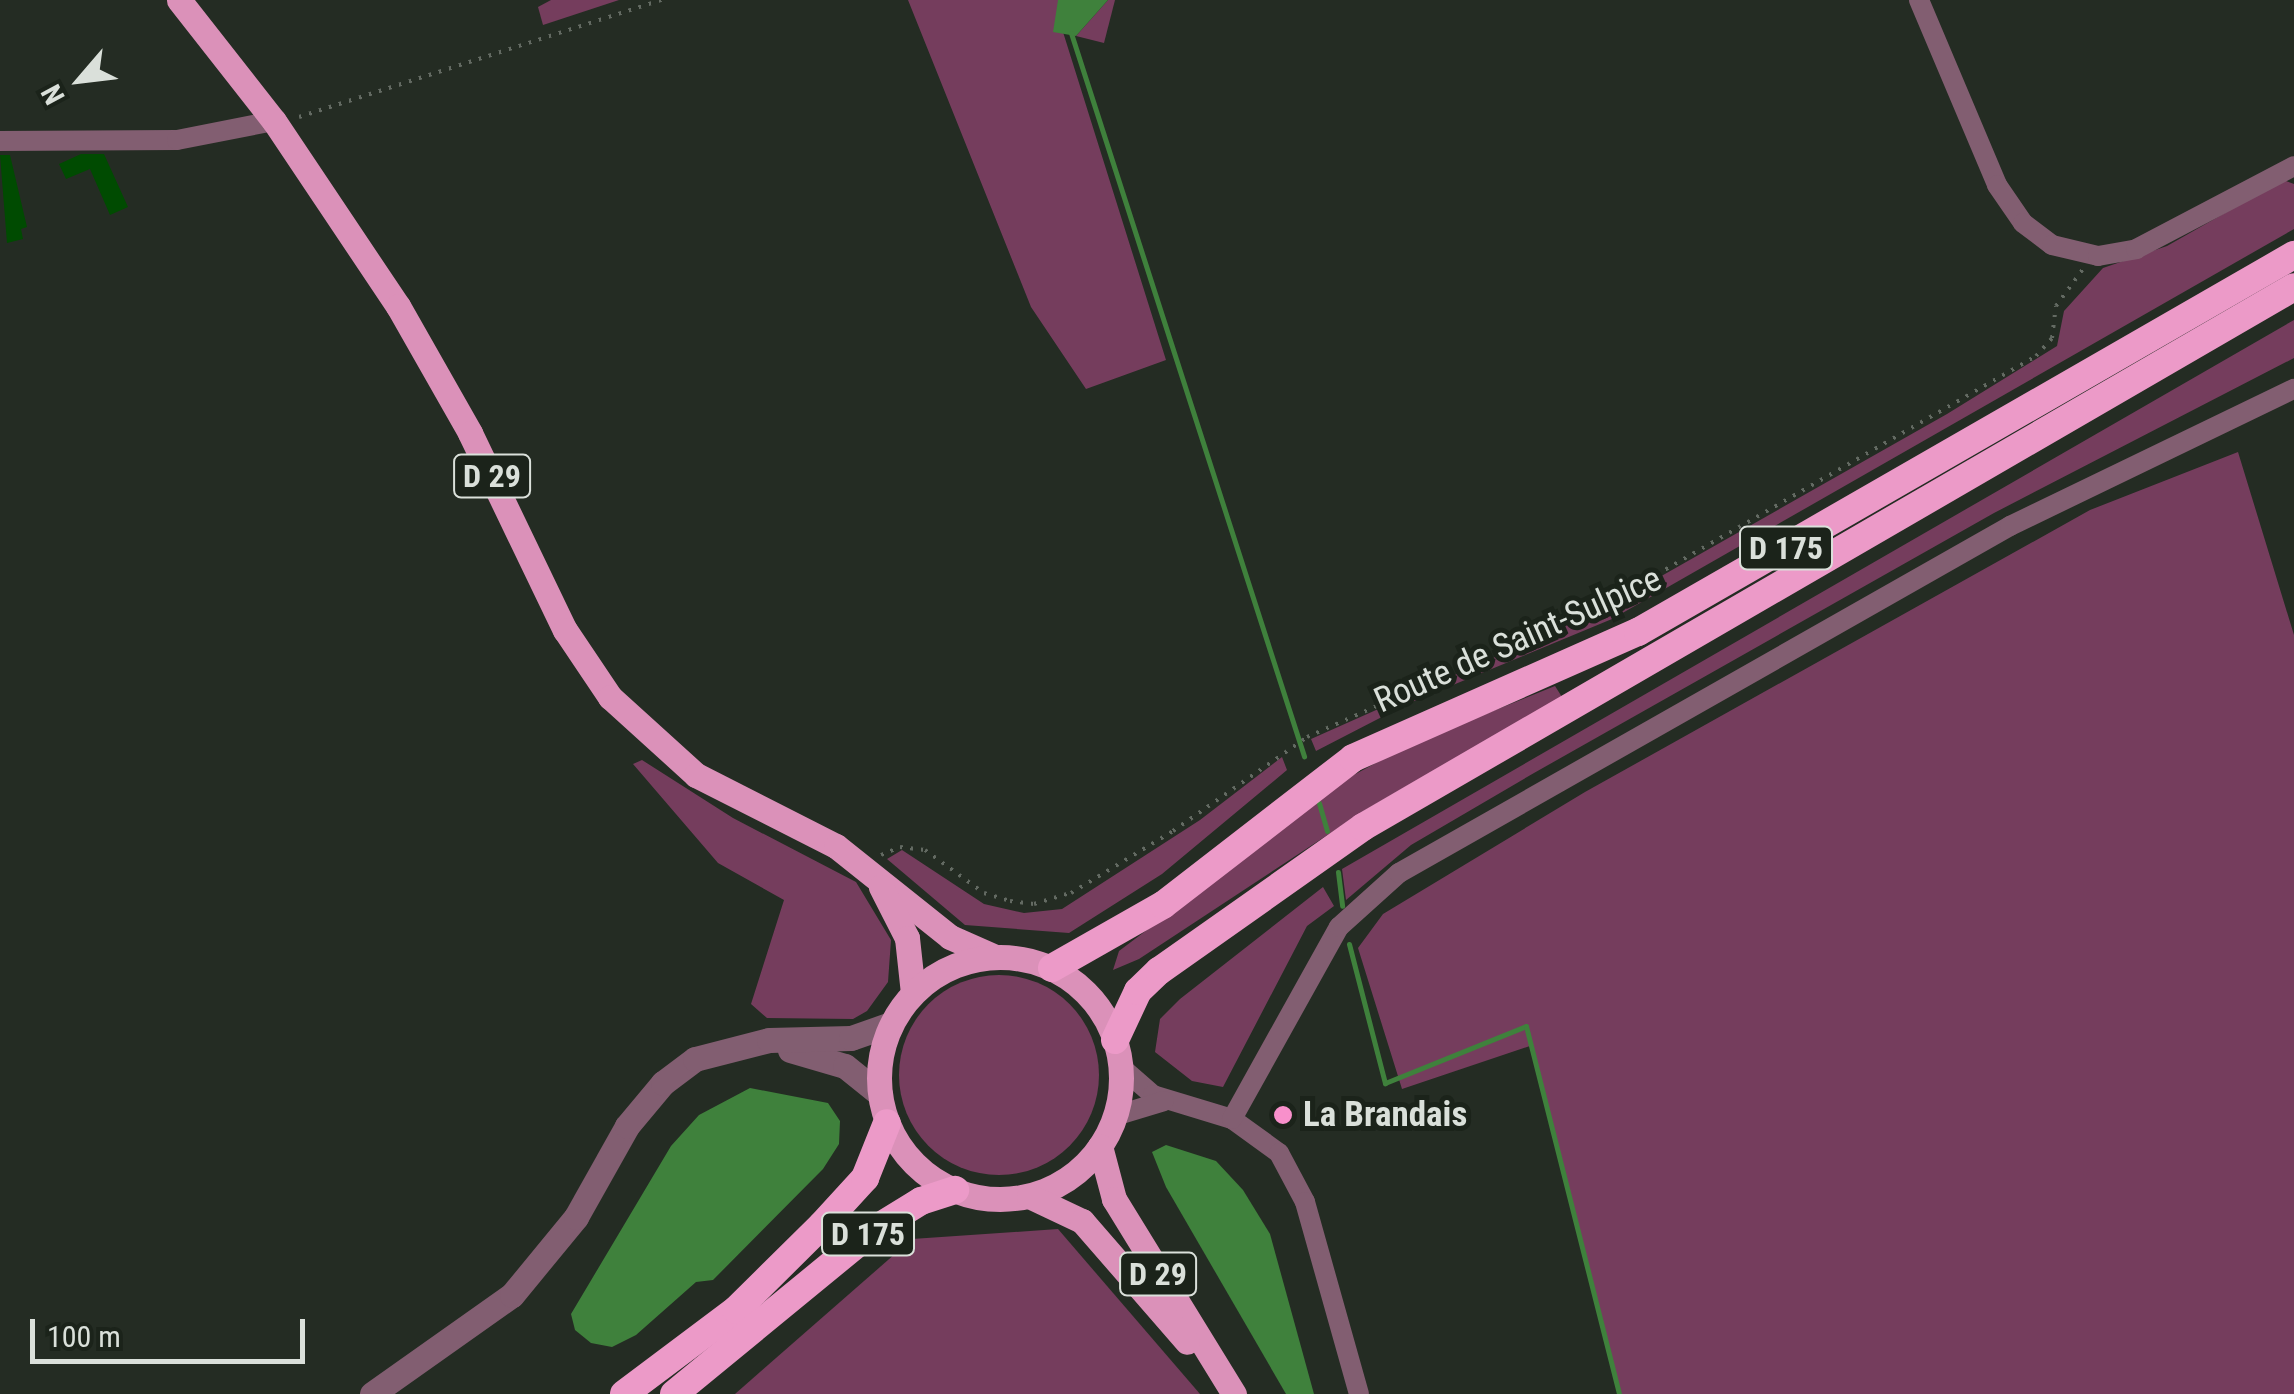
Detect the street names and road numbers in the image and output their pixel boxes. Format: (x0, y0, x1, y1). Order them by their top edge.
road number: D 29 (452, 449, 532, 503)
road number: D 175 (1738, 521, 1834, 575)
street label: Route de Saint-Sulpice (1368, 558, 1668, 722)
road number: D 175 (820, 1207, 916, 1261)
road number: D 29 (1118, 1247, 1198, 1301)

